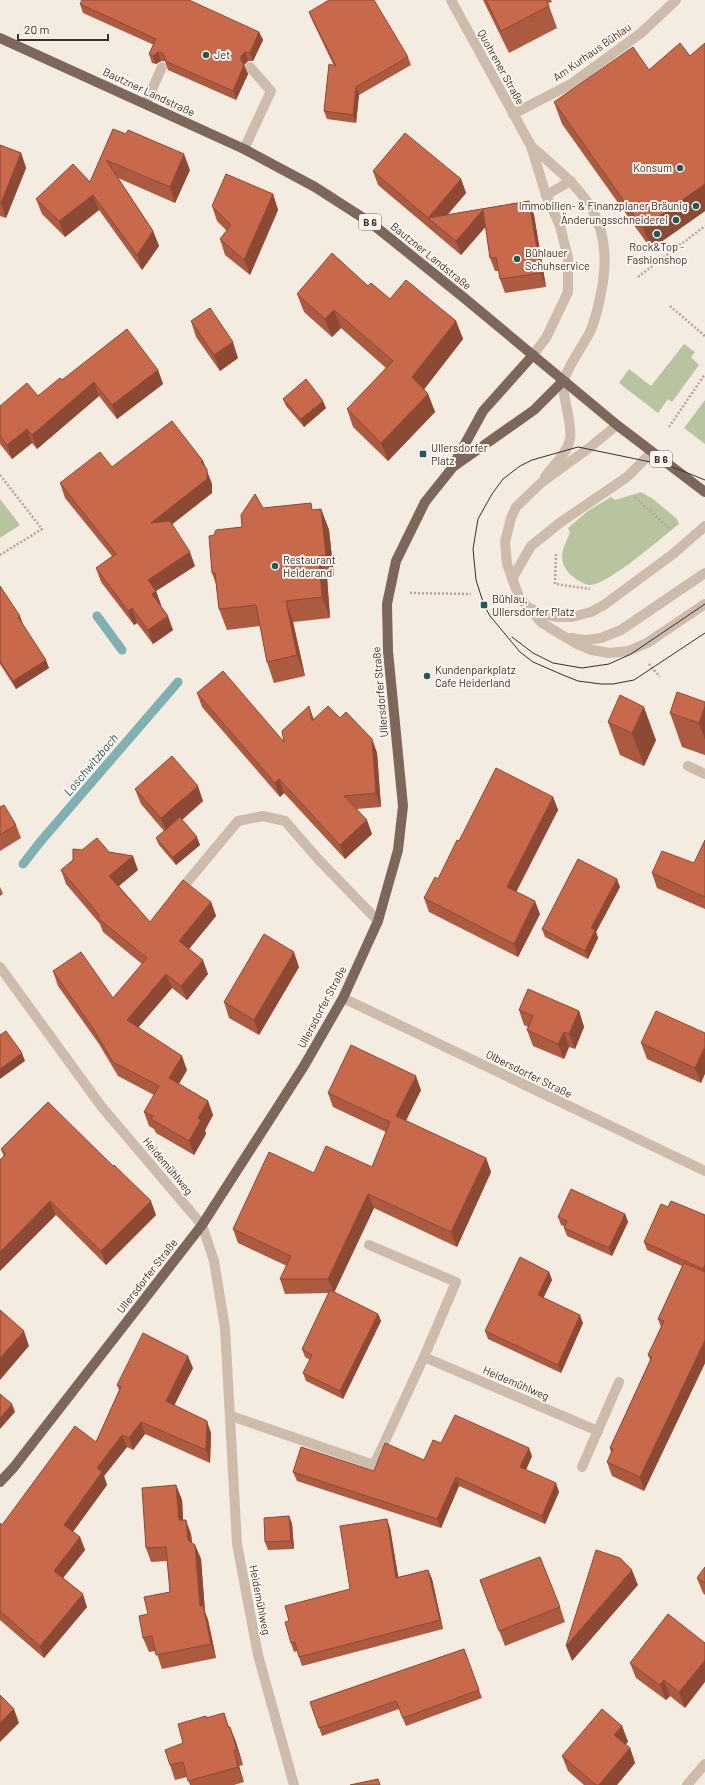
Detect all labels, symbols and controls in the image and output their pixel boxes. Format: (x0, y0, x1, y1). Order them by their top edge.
scale bar (18, 16, 108, 42)
street label: Am Kurhaus Bühlau (550, 20, 633, 83)
text: 20 m (24, 22, 50, 36)
street label: Quohrener Straße (475, 27, 528, 107)
place label: Jet (214, 48, 230, 61)
marker: Jet (201, 50, 211, 60)
street label: Bautzner Landstraße (101, 65, 197, 119)
place label: Konsum (633, 161, 672, 174)
marker: Konsum (675, 163, 685, 173)
place label: Immobilien- & Finanzplaner Bräunig (519, 199, 688, 212)
marker: Immobilien- & Finanzplaner Bräunig (691, 201, 701, 211)
place label: Änderungsschneiderei (561, 212, 668, 226)
road number: B 6 (359, 214, 381, 230)
marker: Änderungsschneiderei (671, 215, 681, 225)
street label: Bautzner Landstraße (388, 219, 474, 292)
marker: Rock&Top - Fashionshop (652, 229, 662, 239)
place label: Rock&Top - Fashionshop (627, 240, 687, 266)
place label: Bühlauer Schuhservice (525, 246, 590, 272)
marker: Bühlauer Schuhservice (512, 254, 522, 264)
place label: Ullersdorfer Platz (431, 441, 488, 467)
marker: Ullersdorfer Platz (418, 449, 428, 459)
road number: B 6 (650, 451, 672, 467)
place label: Restaurant Heiderand (283, 553, 336, 579)
marker: Restaurant Heiderand (270, 561, 280, 571)
place label: Bühlau, Ullersdorfer Platz (492, 592, 575, 618)
marker: Bühlau, Ullersdorfer Platz (479, 600, 489, 610)
street label: Ullersdorfer Straße (369, 646, 390, 738)
place label: Kundenparkplatz Cafe Heiderland (435, 663, 516, 689)
marker: Kundenparkplatz Cafe Heiderland (422, 671, 432, 681)
water label: Loschwitzbach (60, 731, 120, 798)
street label: Ullersdorfer Straße (294, 963, 349, 1050)
street label: Olbersdorfer Straße (484, 1047, 574, 1100)
street label: Heidemühlweg (141, 1134, 196, 1197)
street label: Ullersdorfer Straße (113, 1236, 180, 1316)
street label: Heidemühlweg (481, 1363, 551, 1402)
street label: Heidemühlweg (247, 1564, 274, 1636)

